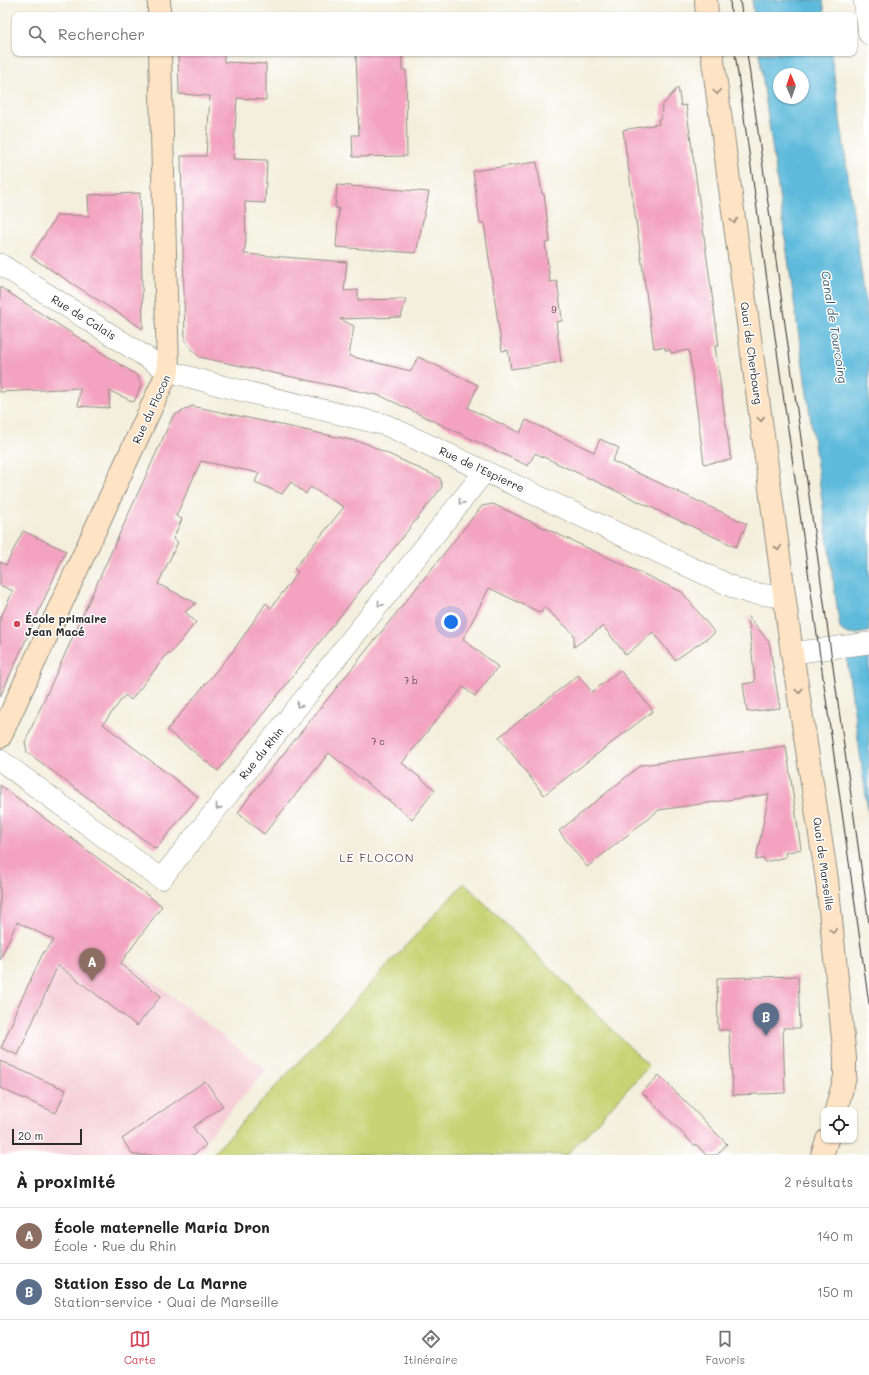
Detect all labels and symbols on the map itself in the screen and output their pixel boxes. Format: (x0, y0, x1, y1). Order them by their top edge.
north arrow (773, 68, 809, 104)
one-way arrow (712, 89, 721, 95)
one-way arrow (729, 217, 738, 224)
water label: Canal de Tourcoing (818, 270, 852, 384)
street label: Rue de Calais (49, 291, 119, 343)
street label: Quai de Cherbourg (737, 301, 767, 405)
house number: 9 (551, 304, 557, 315)
street label: Rue du Flocon (128, 372, 174, 446)
one-way arrow (756, 416, 765, 422)
street label: Rue de l'Espierre (437, 443, 527, 495)
one-way arrow (459, 497, 466, 504)
one-way arrow (773, 545, 782, 551)
one-way arrow (378, 599, 385, 606)
place label: École primaire Jean Macé (25, 611, 107, 639)
your location (441, 612, 461, 632)
marker: École primaire Jean Macé (12, 619, 22, 629)
house number: 7 b (404, 675, 418, 686)
one-way arrow (794, 688, 802, 694)
one-way arrow (297, 701, 304, 708)
street label: Rue du Rhin (235, 724, 287, 782)
house number: 7 c (371, 736, 385, 747)
one-way arrow (216, 802, 223, 809)
street label: Quai de Marseille (810, 816, 838, 912)
district label: LE FLOCON (339, 849, 415, 865)
one-way arrow (828, 928, 837, 934)
pin: A (79, 948, 105, 981)
pin: B (753, 1003, 779, 1036)
scale bar (12, 1127, 82, 1146)

